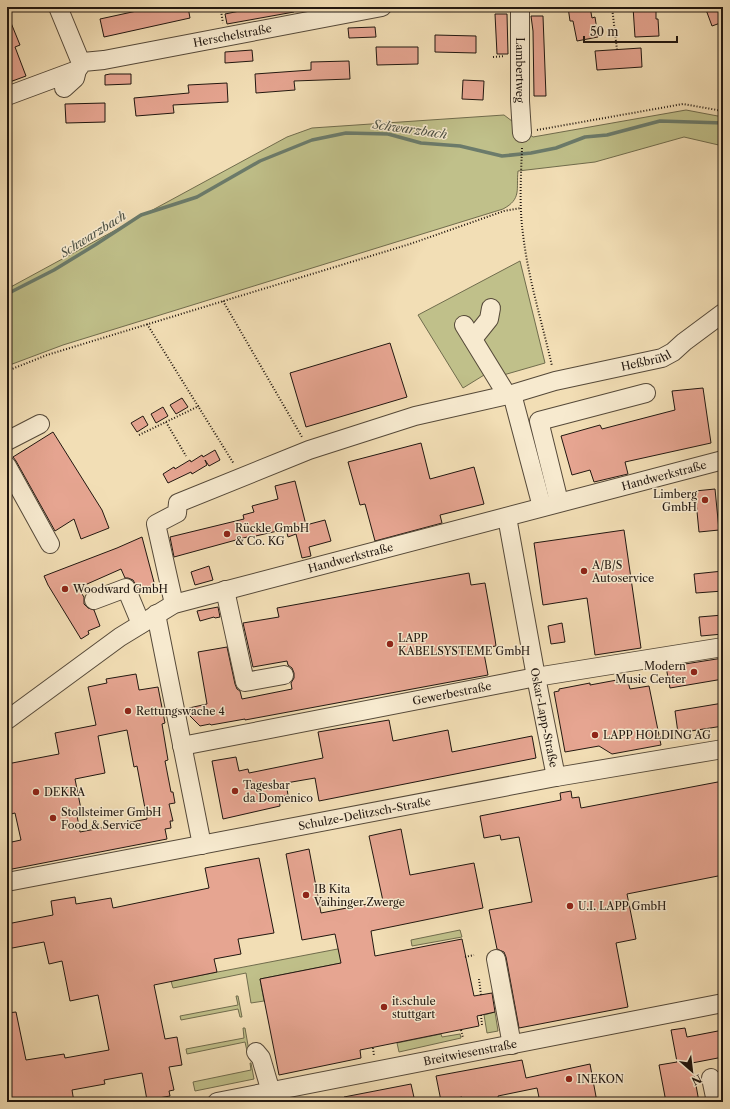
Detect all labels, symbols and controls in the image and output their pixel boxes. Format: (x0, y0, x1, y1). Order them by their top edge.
scale bar (584, 18, 677, 44)
street label: Herschelstraße (192, 21, 273, 50)
text: 50 m (590, 24, 619, 39)
street label: Lambertweg (513, 37, 527, 103)
water label: Schwarzbach (371, 116, 448, 142)
water label: Schwarzbach (56, 208, 129, 261)
street label: Heßbrühl (620, 347, 674, 374)
street label: Handwerkstraße (620, 458, 708, 493)
place label: Limberg GmbH (653, 487, 697, 514)
marker: Limberg GmbH (700, 495, 710, 505)
place label: Rückle GmbH & Co. KG (235, 521, 309, 548)
marker: Rückle GmbH & Co. KG (222, 529, 232, 539)
street label: Handwerkstraße (306, 540, 395, 576)
place label: A/B/S Autoservice (591, 558, 654, 585)
marker: A/B/S Autoservice (579, 566, 589, 576)
place label: Woodward GmbH (72, 582, 168, 596)
marker: Woodward GmbH (60, 584, 70, 594)
place label: LAPP KABELSYSTEME GmbH (398, 631, 530, 658)
marker: LAPP KABELSYSTEME GmbH (385, 639, 395, 649)
place label: Modern Music Center (615, 659, 686, 686)
street label: Oskar-Lapp-Straße (527, 667, 561, 769)
marker: Modern Music Center (689, 667, 699, 677)
street label: Gewerbestraße (411, 679, 493, 708)
place label: Rettungswache 4 (136, 704, 225, 718)
marker: Rettungswache 4 (123, 706, 133, 716)
place label: LAPP HOLDING AG (603, 728, 711, 742)
marker: LAPP HOLDING AG (590, 730, 600, 740)
place label: Tagesbar da Domenico (243, 778, 313, 805)
place label: DEKRA (44, 785, 86, 799)
marker: Tagesbar da Domenico (230, 786, 240, 796)
marker: DEKRA (31, 787, 41, 797)
street label: Schulze-Delitzsch-Straße (297, 794, 432, 833)
place label: Stollsteimer GmbH Food & Service (61, 805, 162, 832)
marker: Stollsteimer GmbH Food & Service (48, 813, 58, 823)
place label: IB Kita Vaihinger Zwerge (313, 882, 405, 909)
marker: IB Kita Vaihinger Zwerge (301, 890, 311, 900)
place label: U.I. LAPP GmbH (578, 899, 666, 913)
marker: U.I. LAPP GmbH (565, 901, 575, 911)
place label: it.schule stuttgart (392, 994, 436, 1021)
marker: it.schule stuttgart (379, 1002, 389, 1012)
street label: Breitwiesenstraße (422, 1036, 518, 1068)
north arrow (672, 1051, 712, 1091)
text: N (689, 1071, 704, 1088)
place label: INEKON (577, 1072, 624, 1086)
marker: INEKON (564, 1074, 574, 1084)

